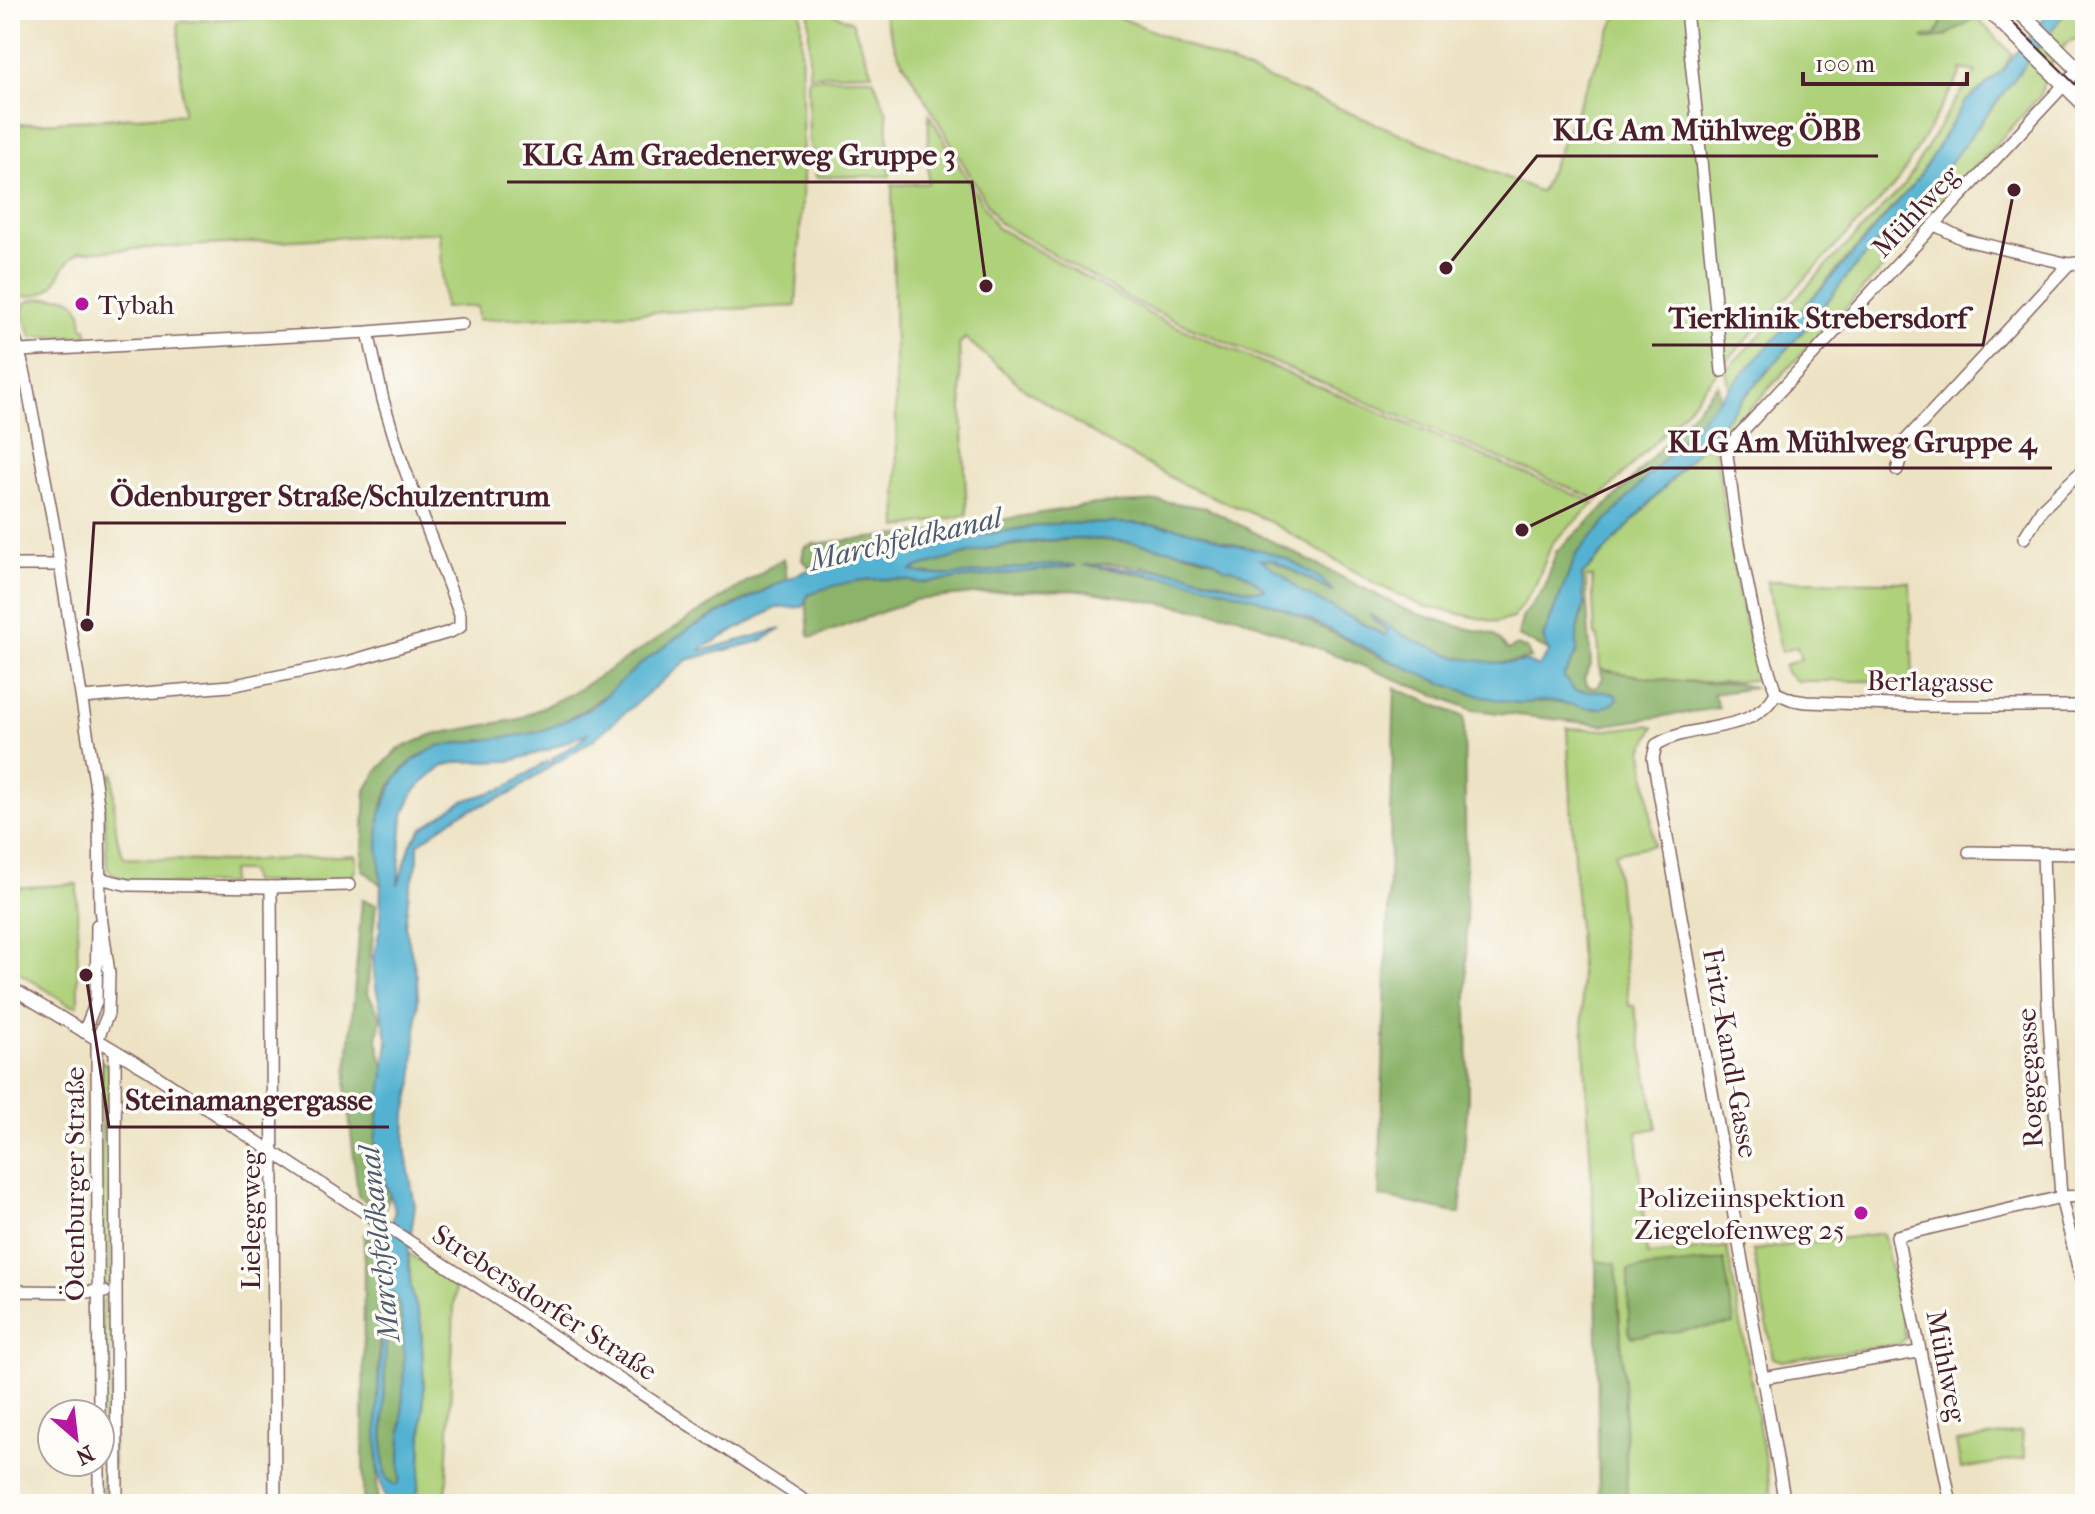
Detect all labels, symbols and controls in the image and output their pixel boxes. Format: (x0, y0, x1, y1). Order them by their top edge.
scale bar (1803, 36, 1967, 86)
text: 100 m (1815, 50, 1875, 78)
callout: KLG Am Mühlweg ÖBB (1537, 102, 1878, 156)
text: KLG Am Mühlweg ÖBB (1553, 112, 1861, 148)
callout: KLG Am Graedenerweg Gruppe 3 (507, 128, 972, 182)
text: KLG Am Graedenerweg Gruppe 3 (522, 138, 956, 173)
street label: Mühlweg (1865, 158, 1967, 264)
place label: Tybah (98, 288, 175, 321)
callout: Tierklinik Strebersdorf (1652, 291, 1983, 345)
marker: Tybah (73, 295, 91, 313)
text: Tierklinik Strebersdorf (1668, 301, 1974, 336)
callout: KLG Am Mühlweg Gruppe 4 (1651, 414, 2052, 468)
text: KLG Am Mühlweg Gruppe 4 (1668, 425, 2038, 461)
callout: Ödenburger Straße/Schulzentrum (94, 469, 566, 523)
text: Ödenburger Straße/Schulzentrum (110, 478, 551, 514)
water label: Marchfeldkanal (804, 500, 1008, 579)
street label: Berlagasse (1866, 664, 1994, 699)
street label: Fritz-Kandl-Gasse (1696, 946, 1765, 1160)
street label: Roggegasse (2009, 1007, 2050, 1149)
street label: Ödenburger Straße (58, 1066, 91, 1301)
callout: Steinamangergasse (109, 1073, 389, 1127)
text: Steinamangergasse (125, 1083, 373, 1118)
water label: Marchfeldkanal (351, 1141, 407, 1345)
street label: Lieleggweg (234, 1149, 267, 1290)
place label: Polizeiinspektion Ziegelofenweg 25 (1634, 1181, 1845, 1246)
marker: Polizeiinspektion Ziegelofenweg 25 (1852, 1204, 1870, 1222)
street label: Strebersdorfer Straße (426, 1217, 663, 1387)
street label: Mühlweg (1919, 1307, 1974, 1426)
north arrow (36, 1398, 116, 1478)
text: N (71, 1439, 98, 1470)

